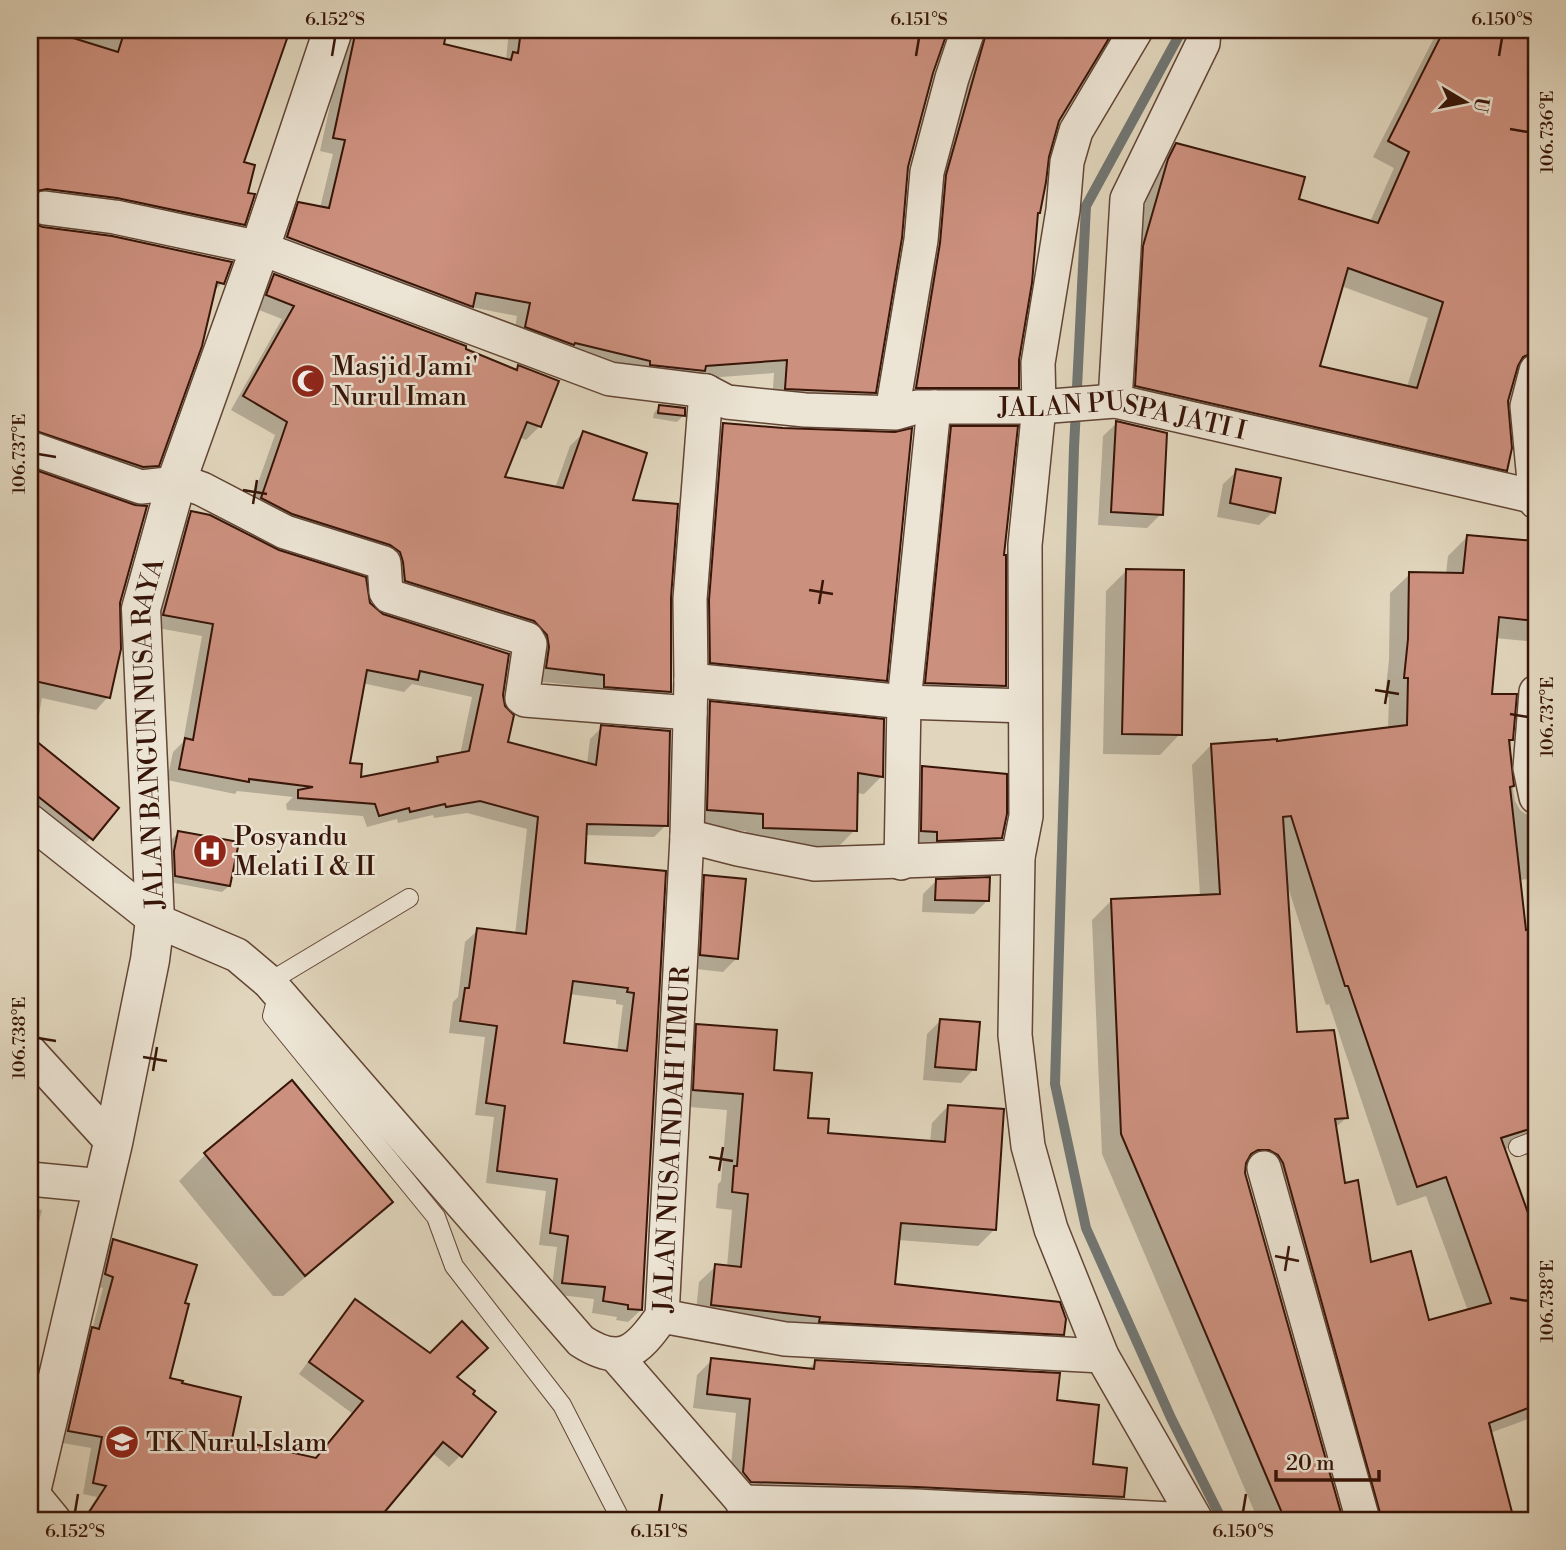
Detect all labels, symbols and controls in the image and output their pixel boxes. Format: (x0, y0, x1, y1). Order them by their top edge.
text: 6.152°S (305, 8, 365, 31)
text: 6.151°S (890, 8, 948, 31)
text: 6.150°S (1471, 8, 1533, 31)
north arrow (1430, 66, 1500, 136)
text: 106.736°E (1536, 91, 1559, 173)
text: U (1468, 95, 1494, 114)
place label: Masjid Jami' Nurul Iman (332, 351, 478, 413)
mosque icon: Masjid Jami' Nurul Iman (289, 362, 327, 400)
street label: JALAN PUSPA JATI I (997, 385, 1249, 447)
text: 106.737°E (8, 414, 31, 494)
street label: JALAN BANGUN NUSA RAYA (126, 554, 172, 910)
text: 106.737°E (1536, 677, 1559, 757)
place label: Posyandu Melati I & II (234, 821, 375, 883)
hospital icon: Posyandu Melati I & II (191, 832, 229, 870)
street label: JALAN NUSA INDAH TIMUR (647, 965, 697, 1314)
text: 106.738°E (8, 997, 31, 1079)
text: 106.738°E (1536, 1260, 1559, 1342)
school or university icon: TK Nurul Islam (103, 1423, 141, 1461)
place label: TK Nurul Islam (146, 1427, 327, 1459)
scale bar (1276, 1438, 1379, 1482)
text: 20 m (1286, 1451, 1335, 1477)
text: 6.152°S (45, 1520, 105, 1543)
text: 6.151°S (630, 1520, 688, 1543)
text: 6.150°S (1212, 1520, 1274, 1543)

